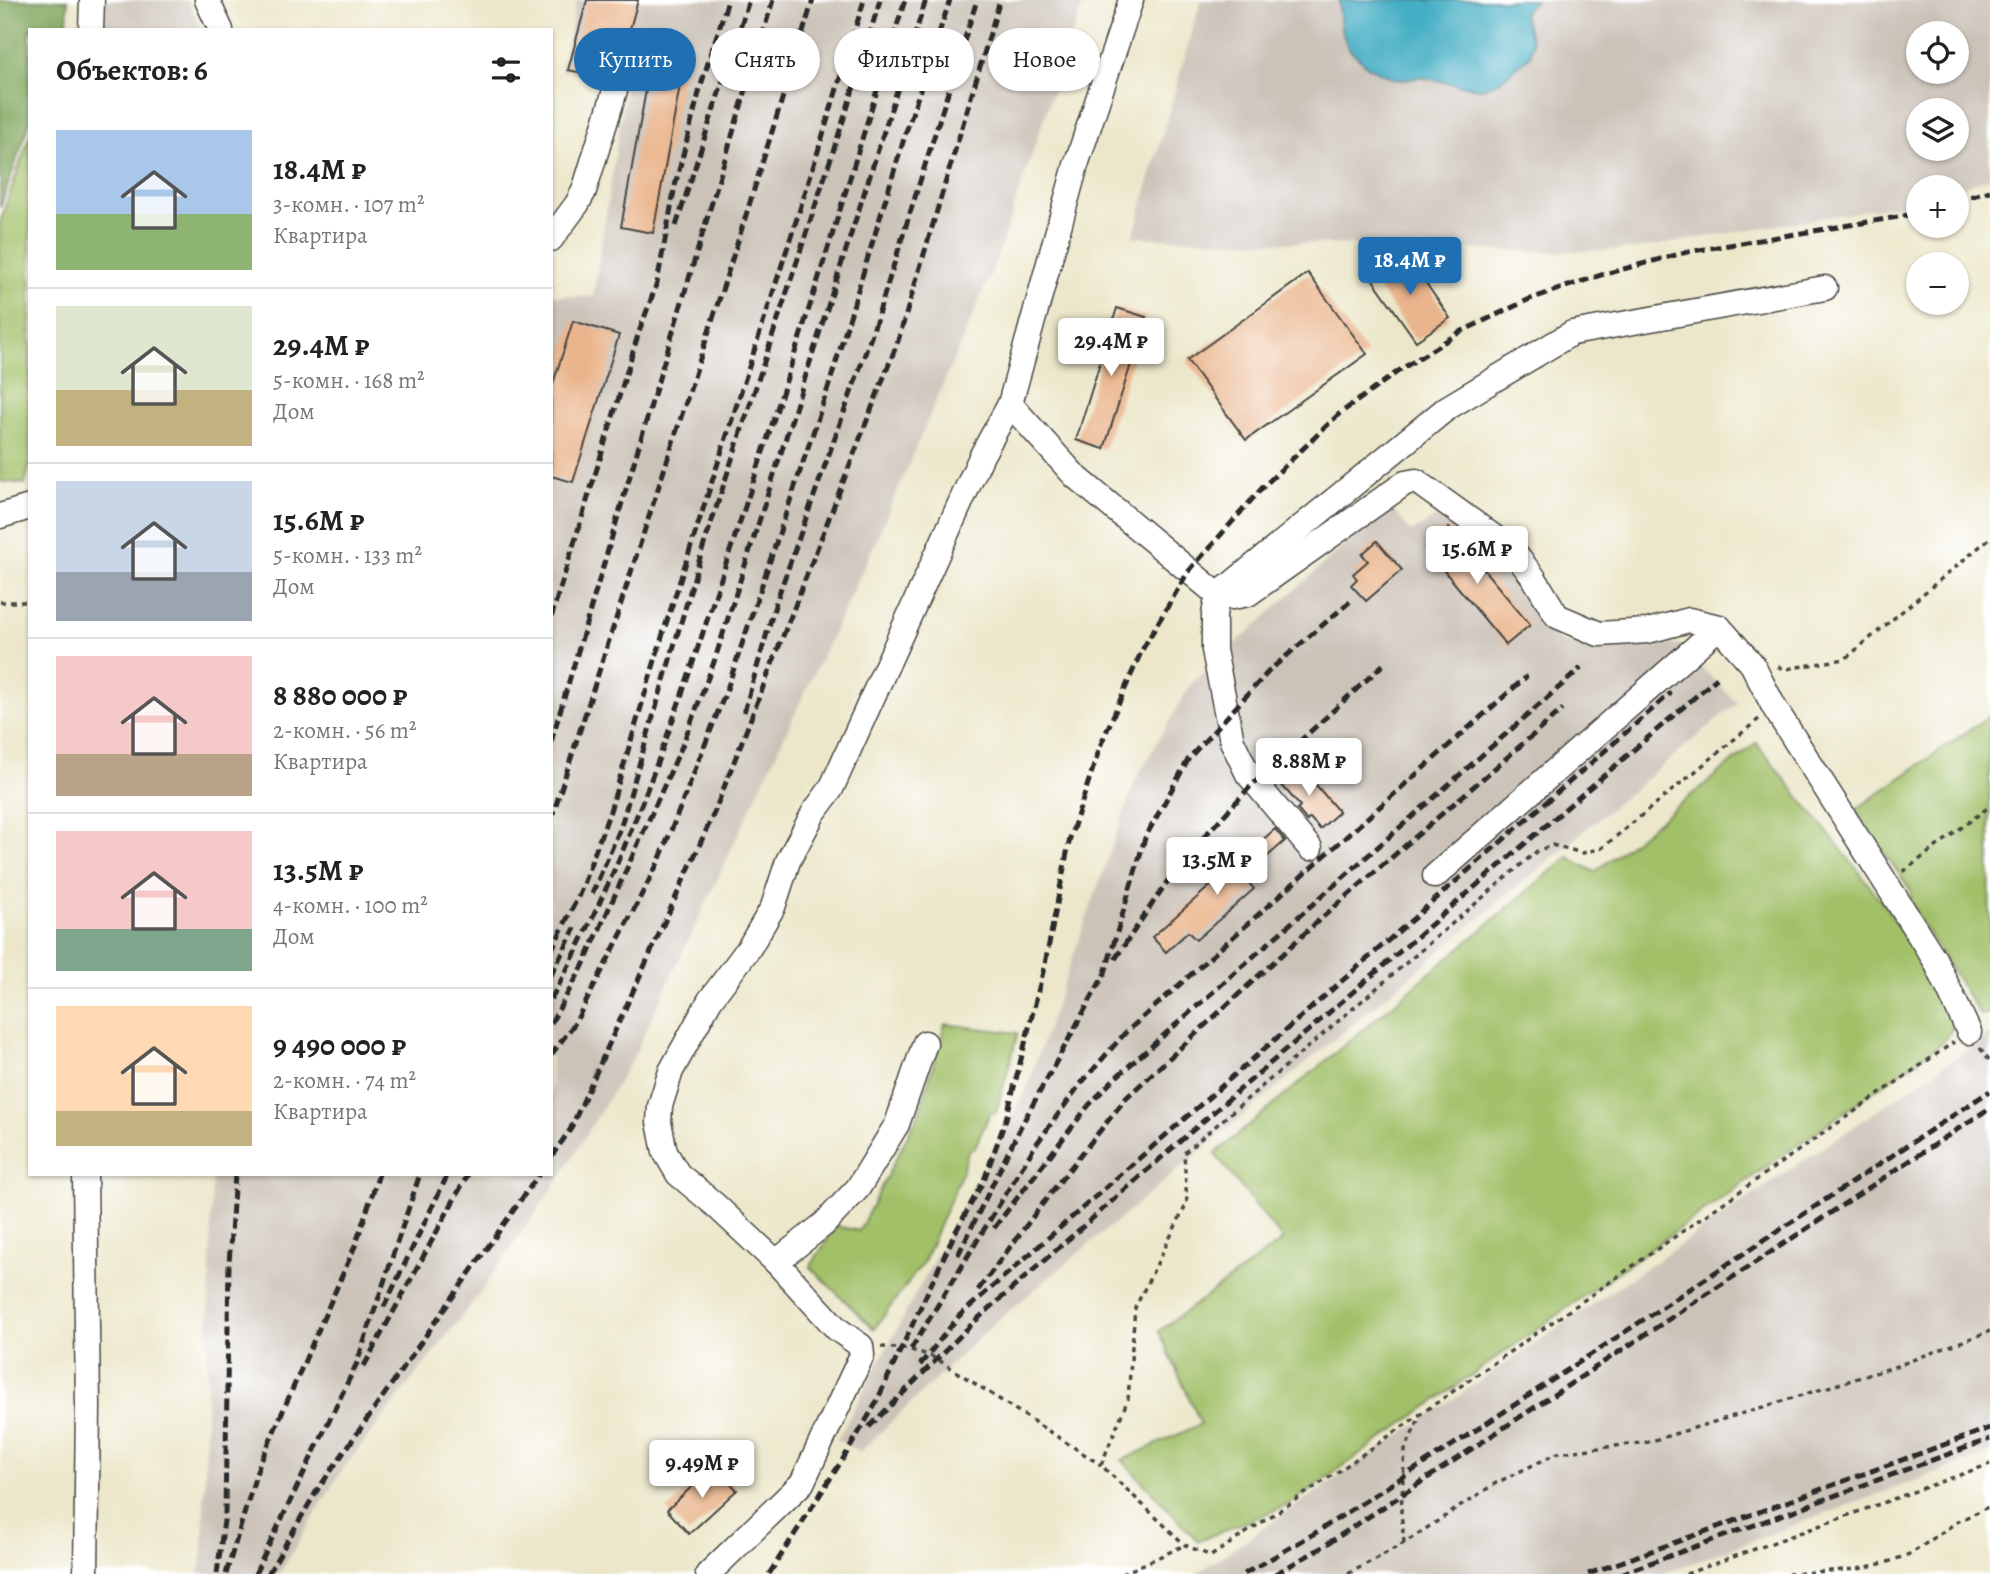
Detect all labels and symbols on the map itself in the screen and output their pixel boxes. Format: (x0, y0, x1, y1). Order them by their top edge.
pin: 18.4M ₽ (1345, 238, 1475, 297)
pin: 29.4M ₽ (1046, 318, 1176, 378)
pin: 15.6M ₽ (1412, 526, 1542, 586)
pin: 8.88M ₽ (1244, 738, 1374, 798)
pin: 13.5M ₽ (1152, 838, 1282, 897)
pin: 9.49M ₽ (637, 1440, 767, 1500)

